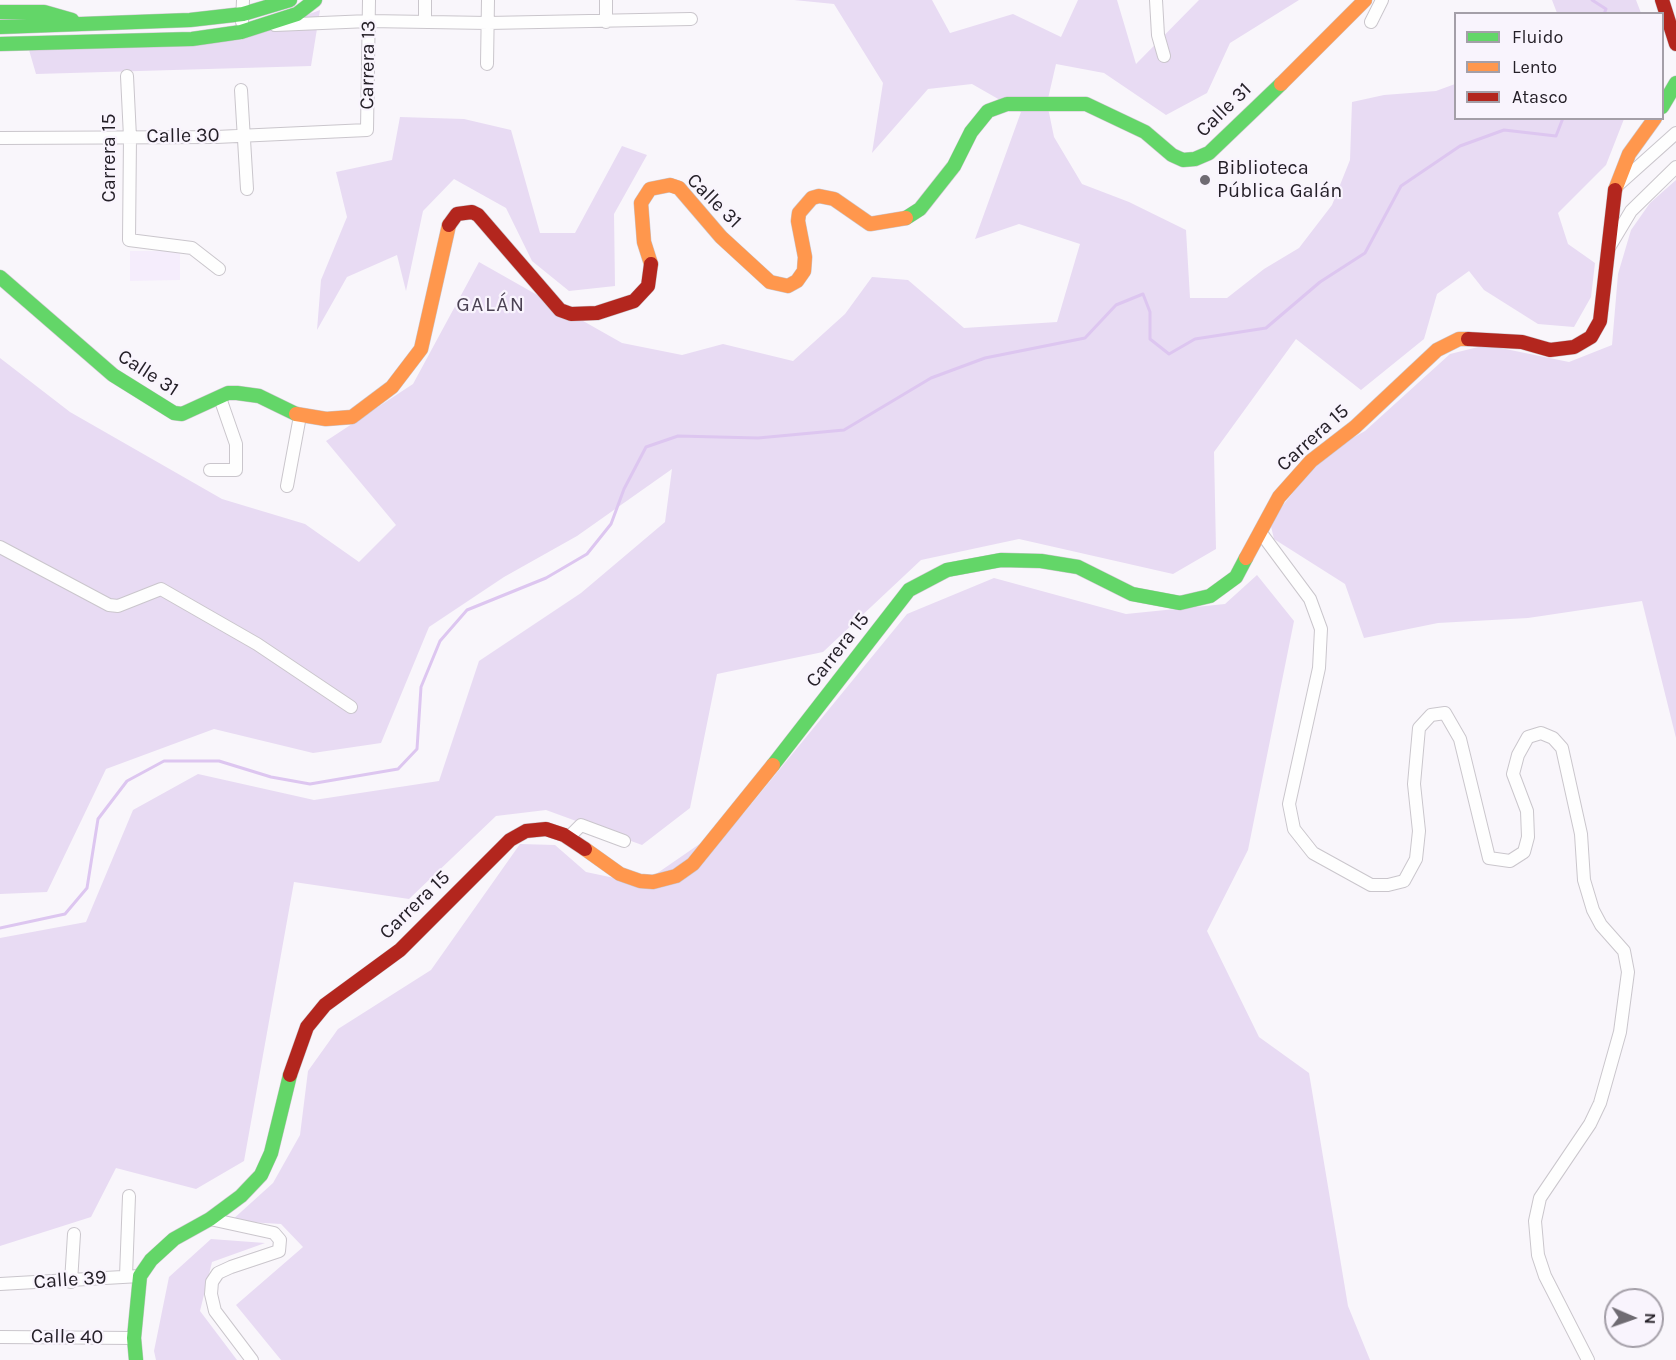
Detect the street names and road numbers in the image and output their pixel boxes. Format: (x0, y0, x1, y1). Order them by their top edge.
street label: Carrera 13 (355, 20, 381, 110)
street label: Calle 31 (1191, 78, 1257, 142)
street label: Carrera 15 (97, 114, 121, 202)
street label: Calle 30 (146, 123, 220, 149)
street label: Calle 31 (682, 169, 746, 233)
street label: Calle 31 (113, 344, 183, 402)
street label: Carrera 15 (1272, 399, 1354, 477)
street label: Carrera 15 (801, 608, 875, 692)
street label: Carrera 15 (375, 865, 455, 945)
street label: Calle 39 (33, 1265, 107, 1295)
street label: Calle 40 (31, 1324, 103, 1350)

